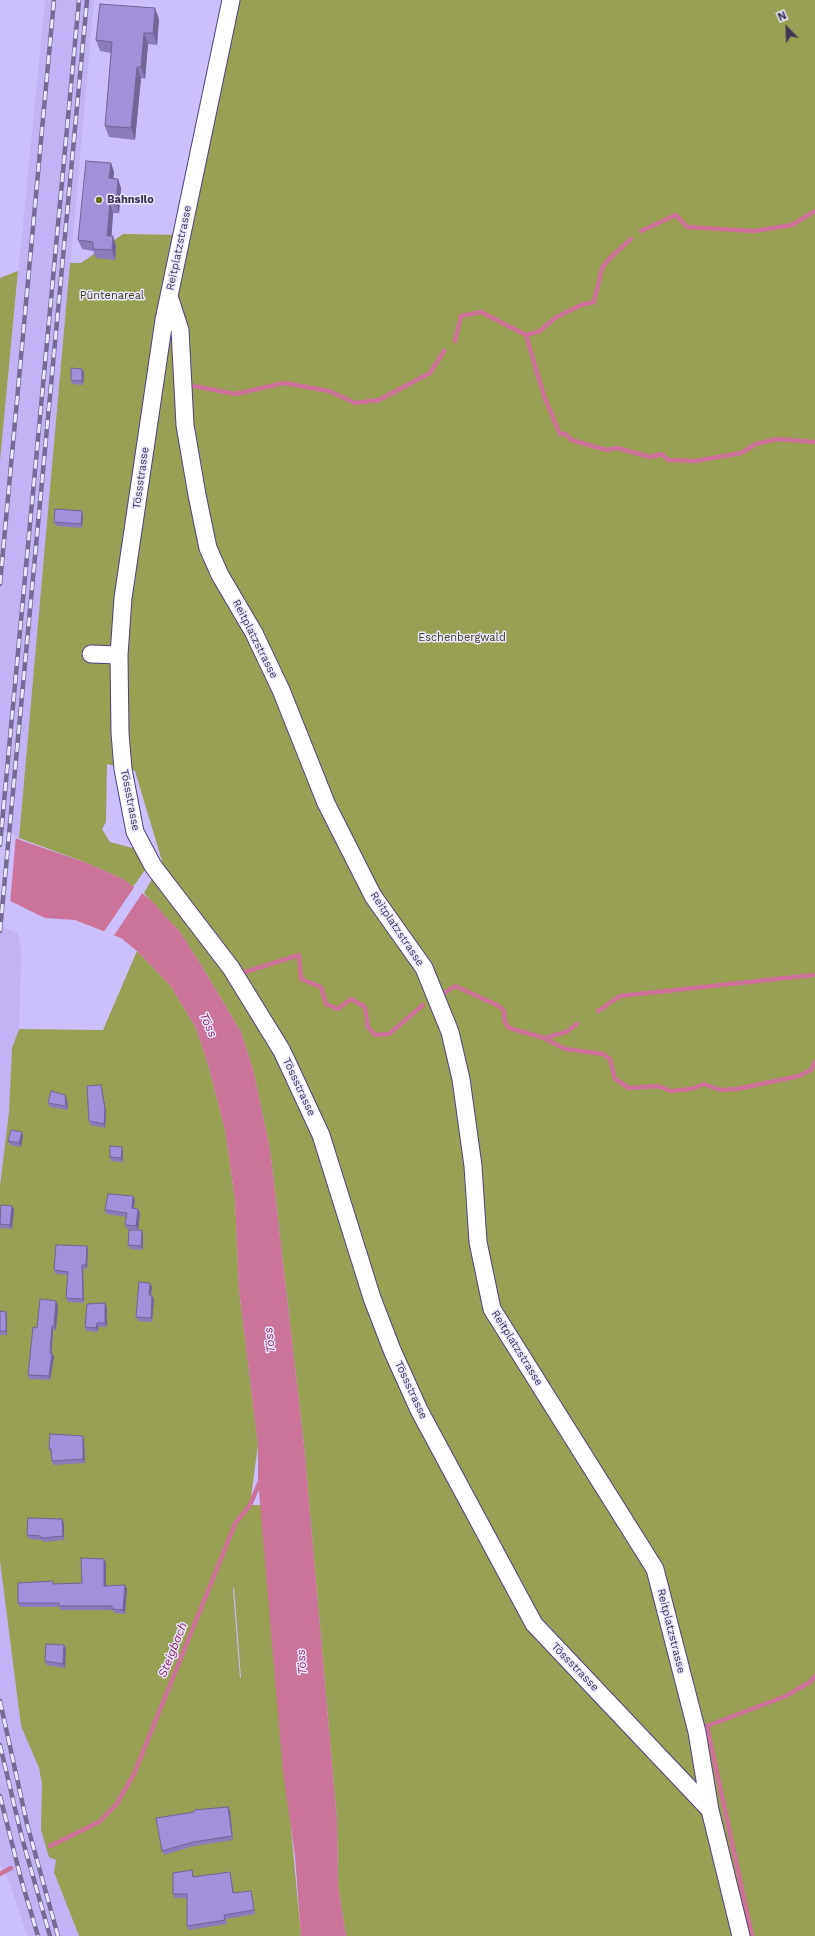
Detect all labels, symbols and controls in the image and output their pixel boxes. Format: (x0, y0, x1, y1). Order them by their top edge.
north arrow (767, 8, 807, 48)
text: N (776, 9, 788, 24)
place label: Bahnsilo (107, 193, 154, 207)
marker: Bahnsilo (94, 195, 104, 205)
street label: Reitplatzstrasse (164, 204, 194, 292)
park label: Püntenareal (80, 289, 144, 303)
street label: Tössstrasse (130, 446, 152, 510)
street label: Reitplatzstrasse (229, 597, 281, 681)
park label: Eschenbergwald (418, 631, 506, 645)
street label: Tössstrasse (118, 768, 142, 832)
street label: Reitplatzstrasse (367, 889, 427, 969)
water label: Töss (196, 1010, 220, 1040)
street label: Tössstrasse (280, 1056, 318, 1118)
street label: Reitplatzstrasse (488, 1308, 546, 1388)
water label: Töss (261, 1326, 279, 1354)
street label: Tössstrasse (392, 1359, 430, 1421)
street label: Reitplatzstrasse (654, 1587, 688, 1675)
water label: Steigbach (155, 1620, 191, 1680)
street label: Tössstrasse (549, 1640, 601, 1694)
water label: Töss (294, 1649, 310, 1675)

